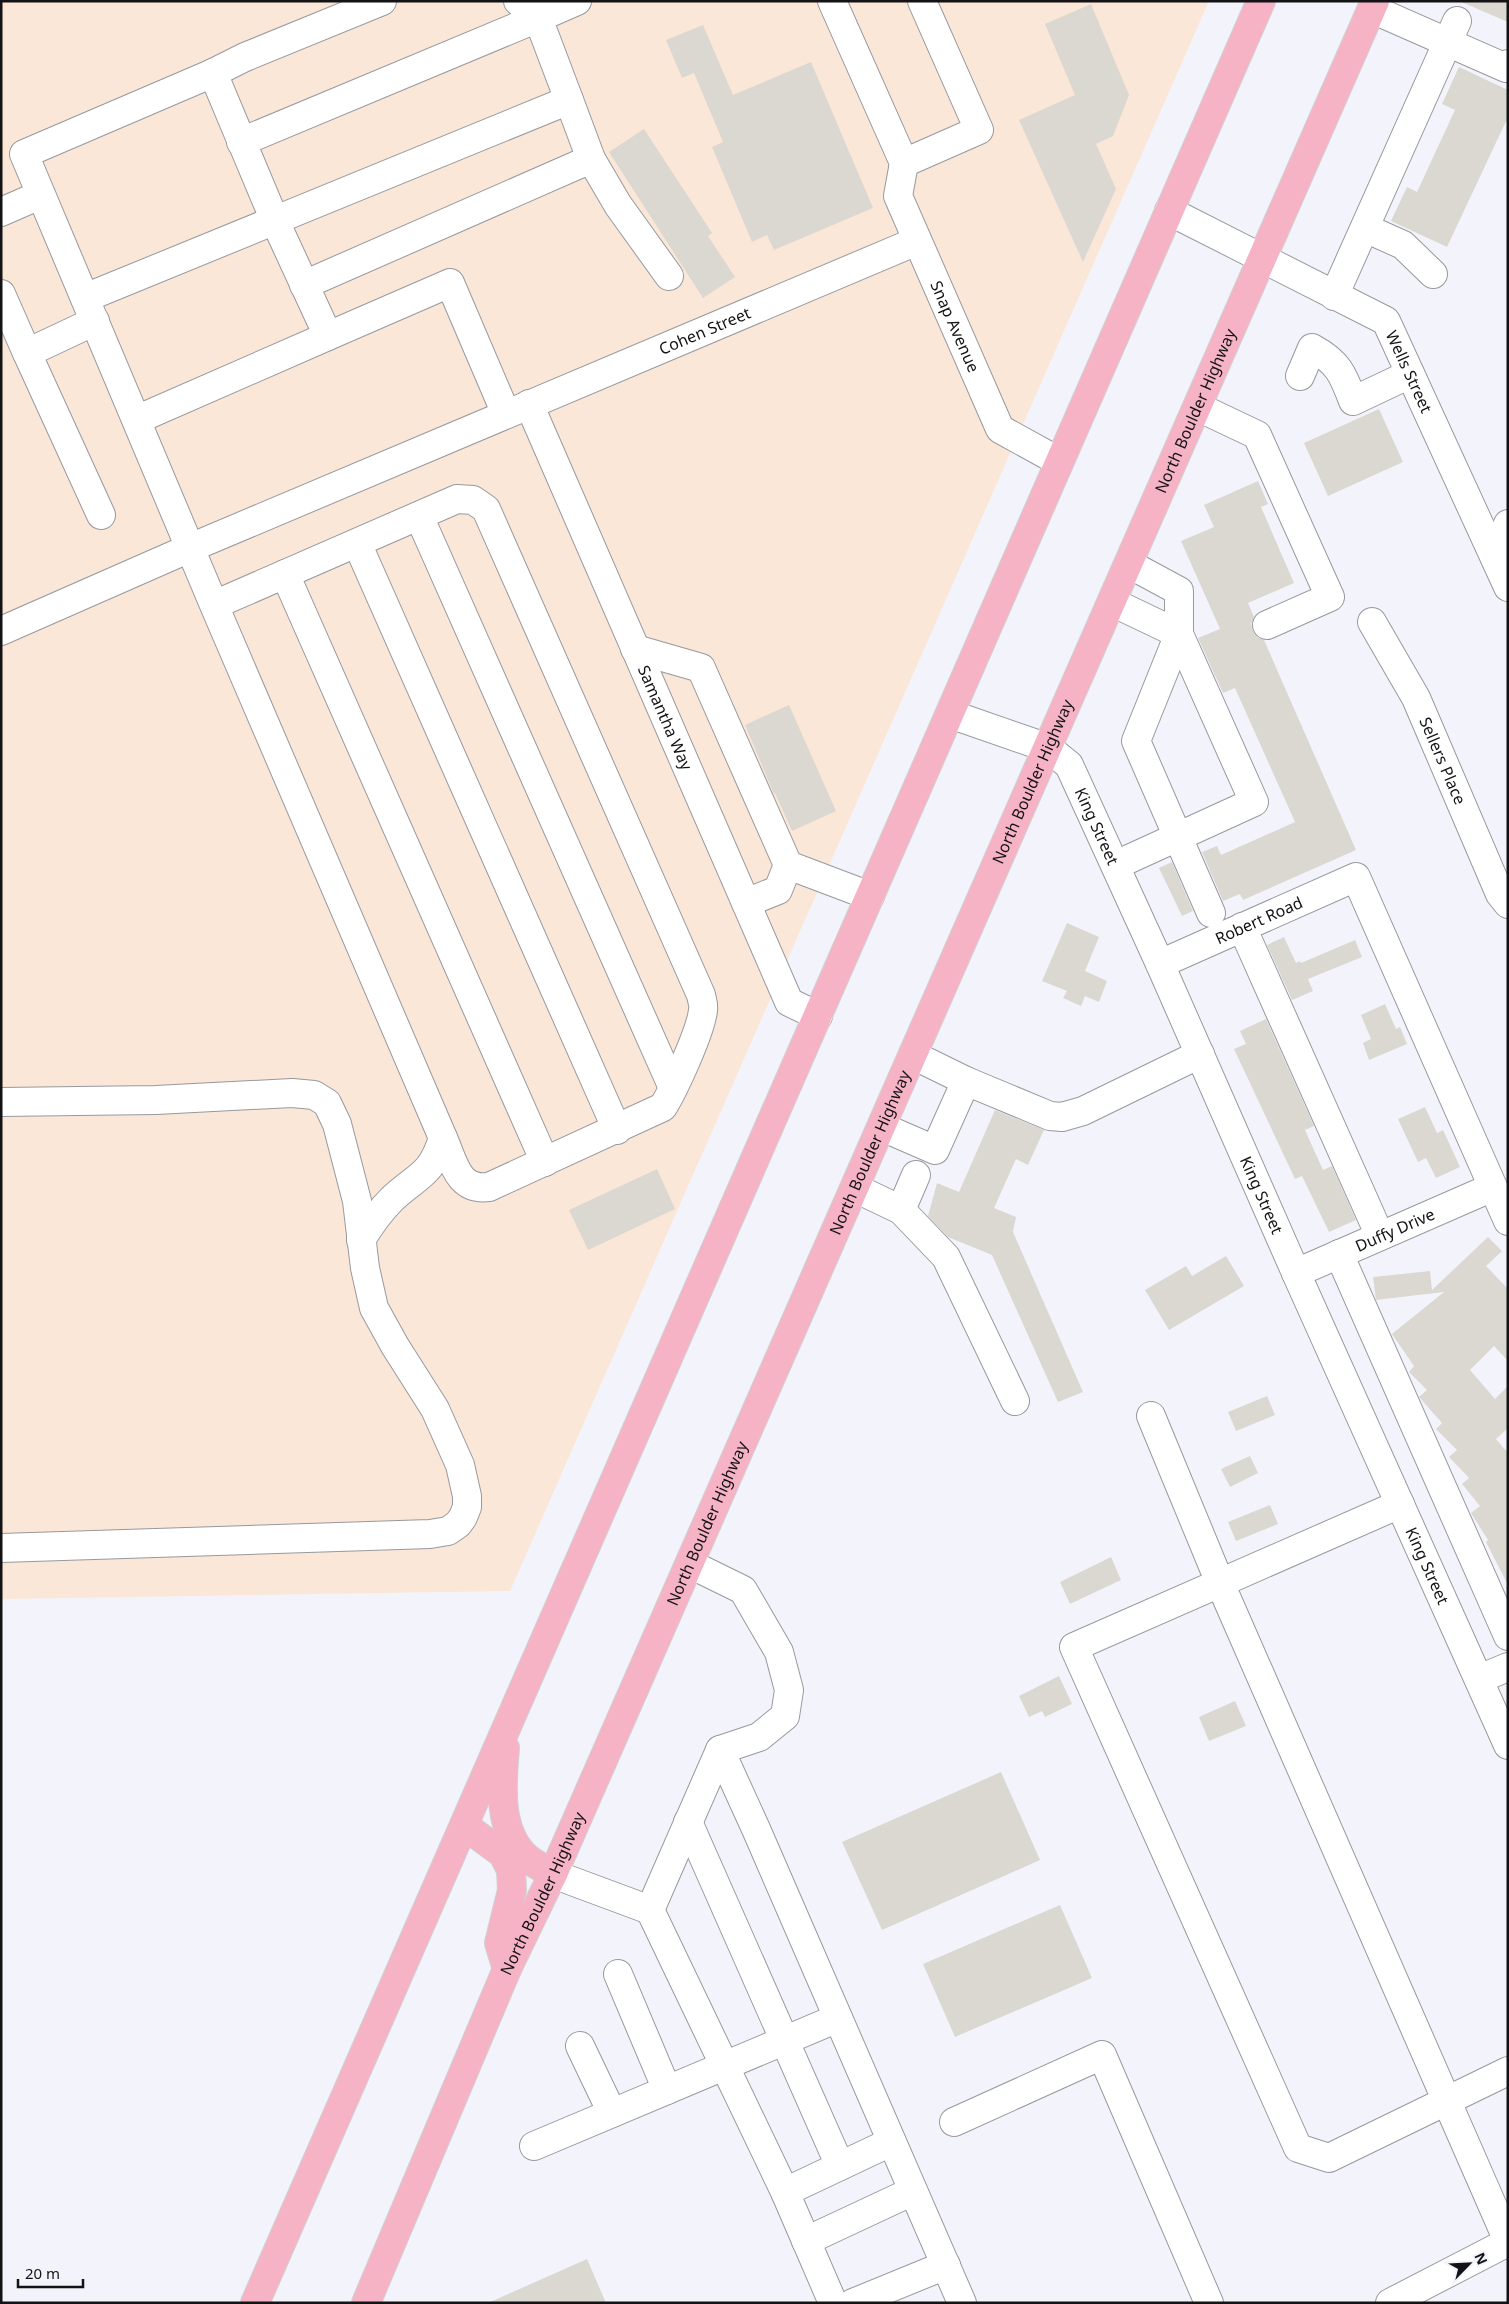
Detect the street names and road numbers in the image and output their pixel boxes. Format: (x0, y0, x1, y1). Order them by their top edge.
street label: Snap Avenue (925, 277, 985, 376)
street label: Cohen Street (655, 302, 754, 360)
street label: North Boulder Highway (1149, 324, 1241, 497)
street label: Wells Street (1381, 327, 1438, 417)
street label: Samantha Way (633, 662, 698, 774)
street label: North Boulder Highway (987, 695, 1078, 867)
street label: Sellers Place (1414, 714, 1471, 808)
street label: King Street (1070, 784, 1124, 869)
street label: Robert Road (1211, 891, 1306, 949)
street label: North Boulder Highway (824, 1066, 916, 1238)
street label: King Street (1235, 1153, 1288, 1238)
street label: Duffy Drive (1352, 1203, 1438, 1257)
street label: North Boulder Highway (661, 1437, 753, 1609)
street label: King Street (1400, 1523, 1455, 1608)
street label: North Boulder Highway (495, 1808, 590, 1979)

